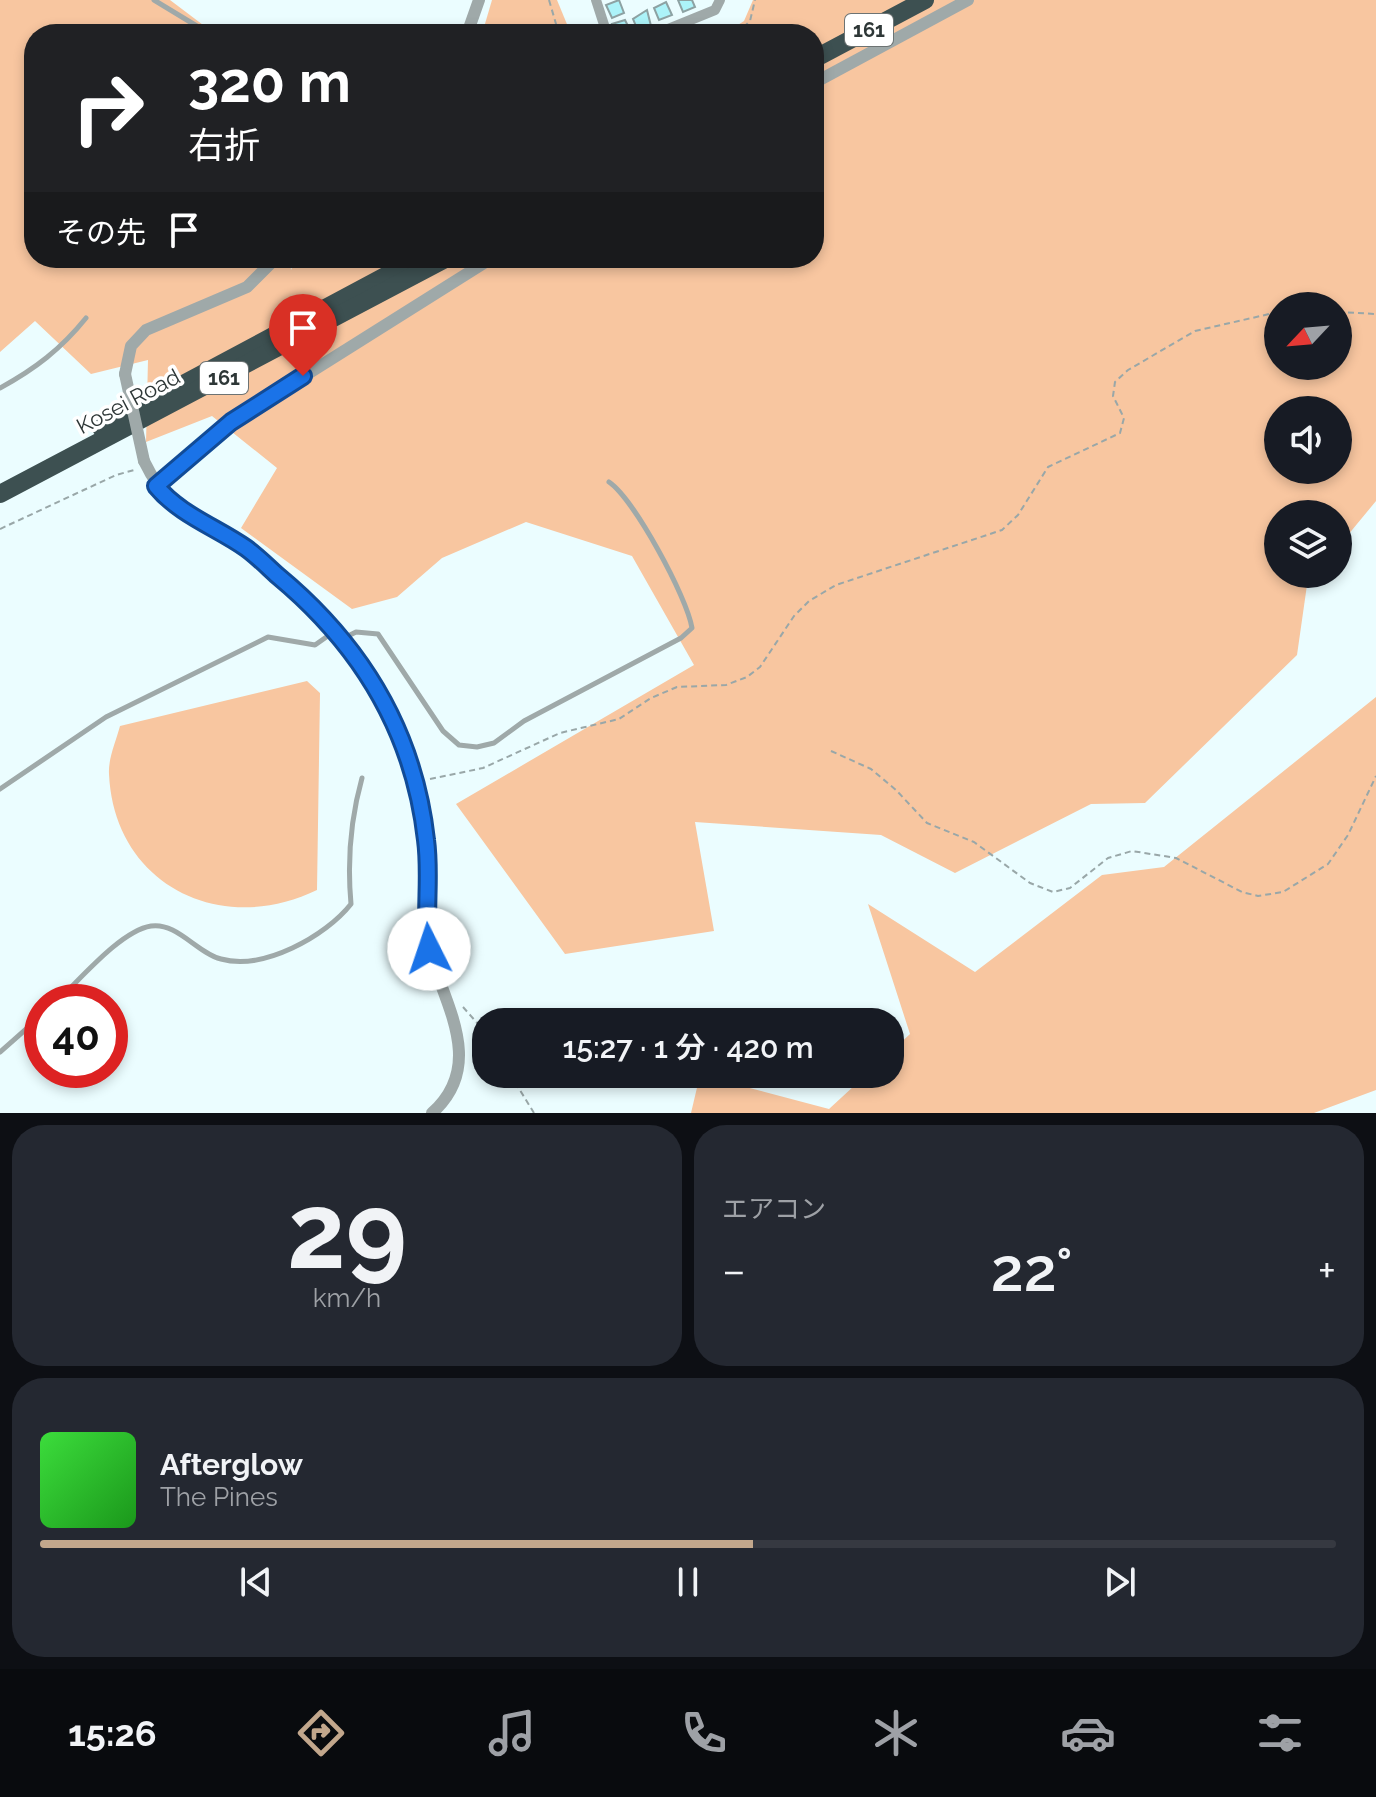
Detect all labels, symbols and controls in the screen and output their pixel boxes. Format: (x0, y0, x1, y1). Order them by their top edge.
road number: 161 (845, 14, 893, 46)
text: 320 m (188, 49, 351, 115)
icon: right (56, 56, 160, 160)
text: 右折 (188, 124, 260, 166)
icon: arrive (162, 208, 206, 252)
text: その先 (56, 215, 146, 250)
north arrow (1264, 292, 1352, 380)
map controls (1264, 292, 1352, 588)
pin (269, 294, 337, 376)
icon: arrive (281, 306, 325, 350)
road number: 161 (200, 362, 248, 394)
street label: Kosei Road (72, 363, 184, 439)
button: sound (1264, 396, 1352, 484)
button: layers (1264, 500, 1352, 588)
position arrow (387, 907, 471, 991)
speed limit sign: 40 (24, 984, 128, 1088)
text: 15:27 · 1 分 · 420 m (562, 1030, 814, 1065)
text: 29 (287, 1170, 407, 1292)
text: エアコン (722, 1194, 826, 1224)
text: 22° (991, 1235, 1073, 1305)
text: − (722, 1245, 746, 1296)
text: + (1318, 1245, 1336, 1296)
text: km/h (313, 1283, 381, 1313)
text: Afterglow (160, 1447, 303, 1482)
text: The Pines (160, 1482, 278, 1512)
icon: previous (234, 1560, 278, 1604)
icon: pause (666, 1560, 710, 1604)
icon: next (1098, 1560, 1142, 1604)
icon: directions (293, 1705, 349, 1761)
icon: music (484, 1705, 540, 1761)
icon: phone (676, 1705, 732, 1761)
icon: climate (868, 1705, 924, 1761)
icon: car (1060, 1705, 1116, 1761)
icon: filters (1252, 1705, 1308, 1761)
text: 15:26 (68, 1712, 157, 1754)

